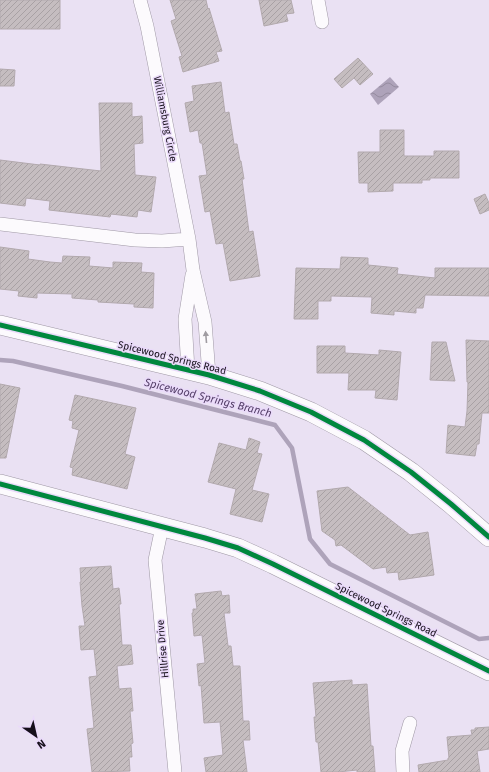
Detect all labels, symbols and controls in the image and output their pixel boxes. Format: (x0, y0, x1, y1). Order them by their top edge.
street label: Williamsburg Circle (151, 75, 179, 163)
one-way arrow (203, 331, 210, 343)
street label: Spicewood Springs Road (117, 339, 227, 377)
water label: Spicewood Springs Branch (142, 376, 273, 420)
street label: Spicewood Springs Road (333, 580, 439, 640)
street label: Hillrise Drive (154, 619, 172, 679)
north arrow (16, 716, 56, 756)
text: N (35, 736, 48, 751)

